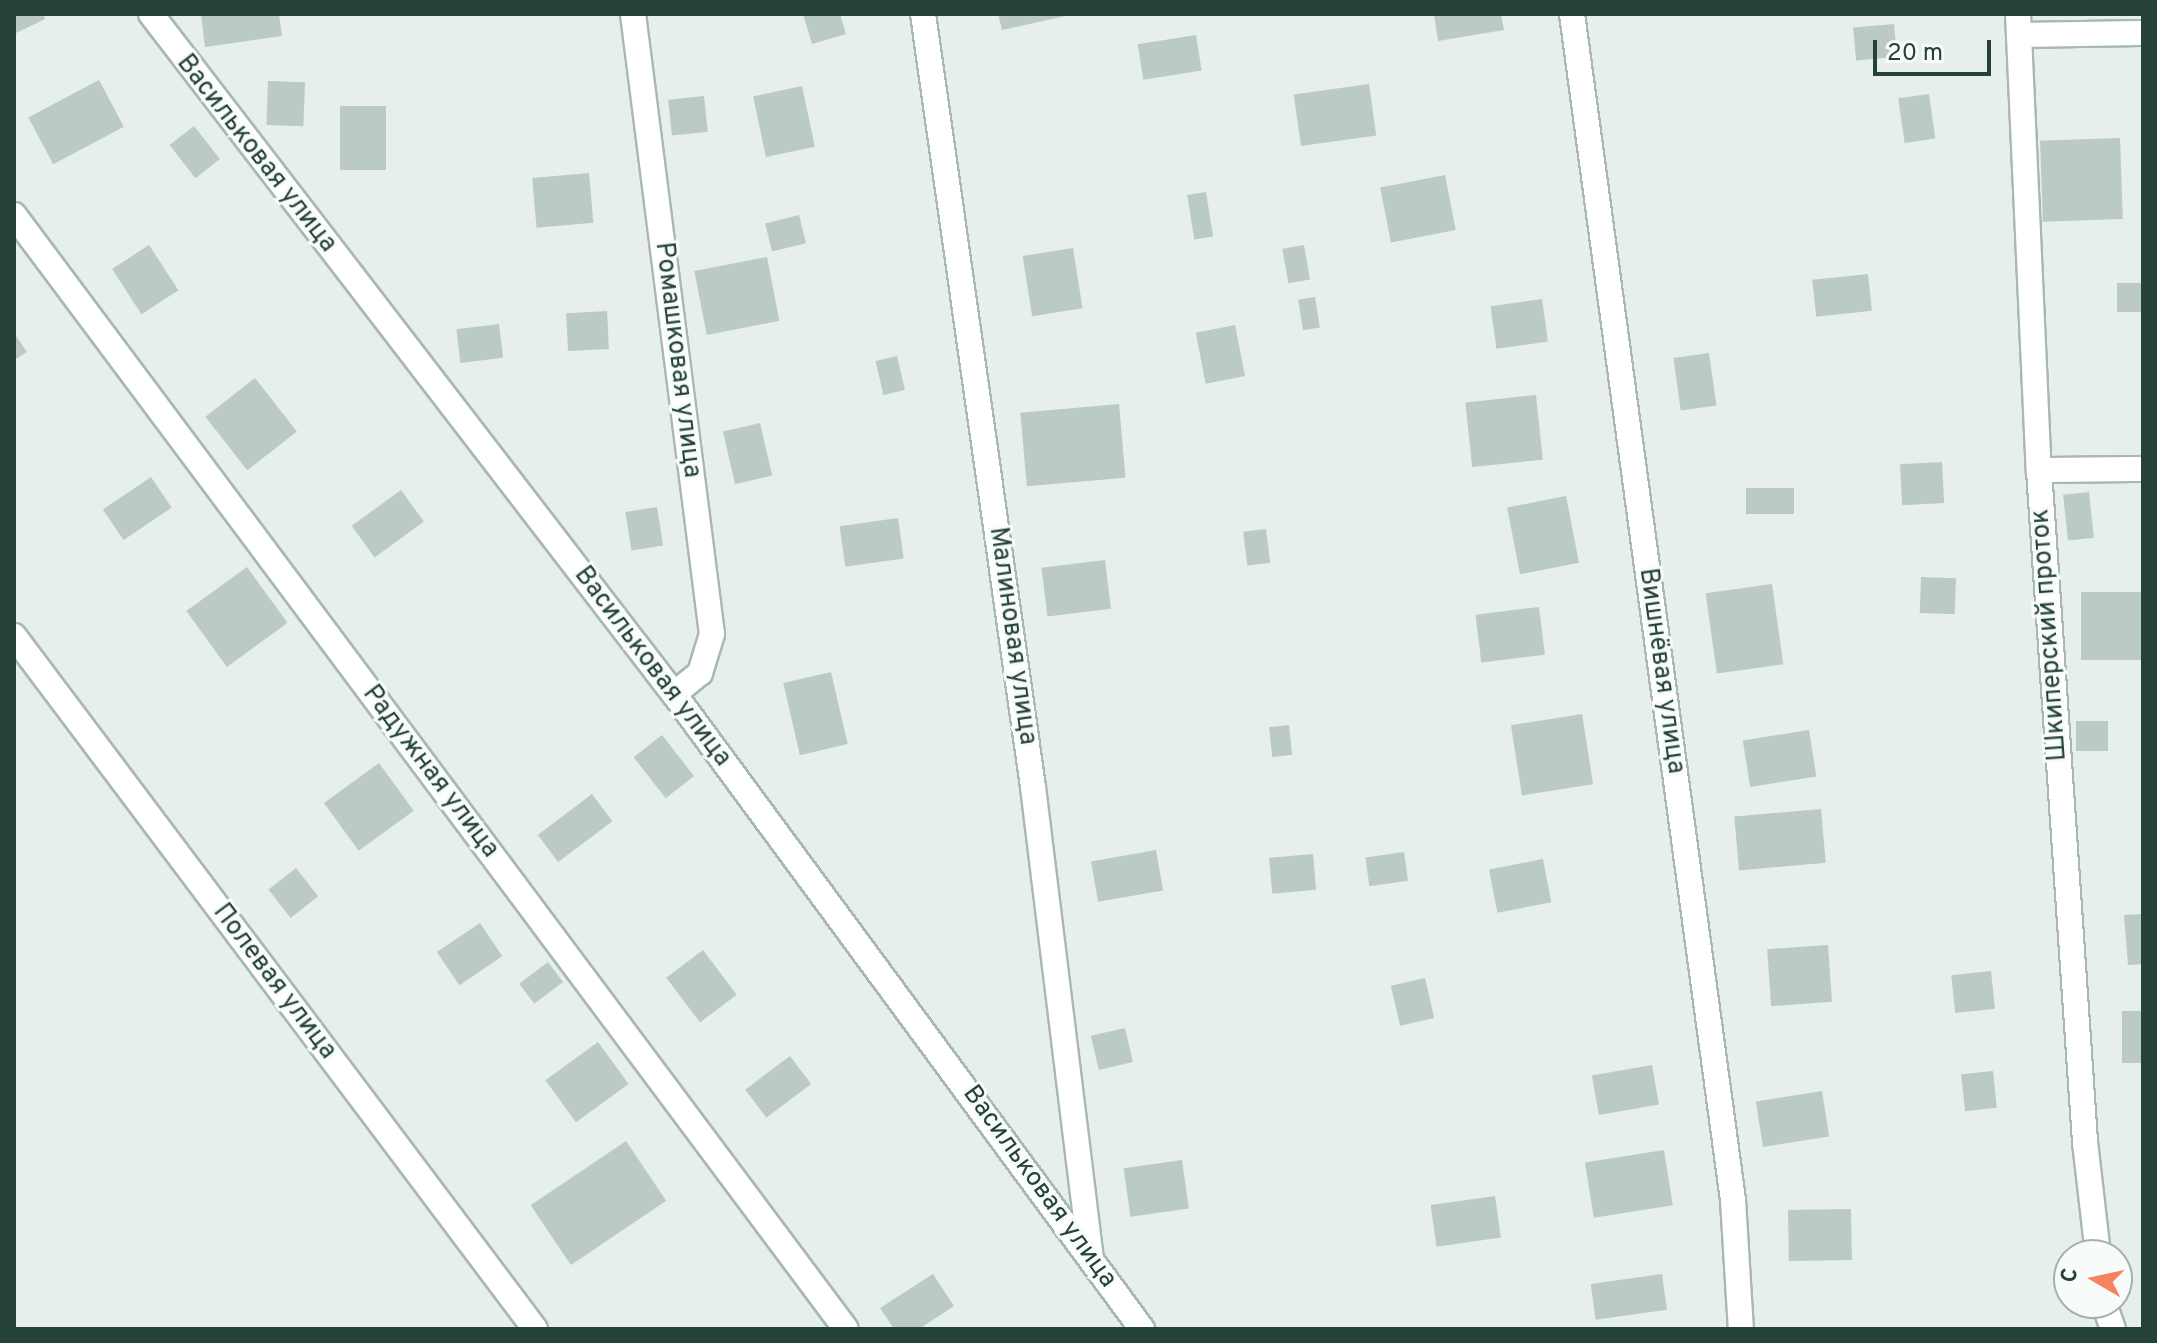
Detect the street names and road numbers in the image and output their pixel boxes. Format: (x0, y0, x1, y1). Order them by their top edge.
street label: Васильковая улица (169, 49, 343, 259)
street label: Ромашковая улица (647, 240, 707, 480)
street label: Шкиперский проток (2026, 508, 2074, 762)
street label: Малиновая улица (981, 525, 1043, 747)
street label: Васильковая улица (567, 561, 737, 773)
street label: Вишнёвая улица (1631, 566, 1691, 776)
street label: Радужная улица (355, 680, 505, 864)
street label: Полевая улица (205, 898, 343, 1066)
street label: Васильковая улица (955, 1080, 1123, 1294)

